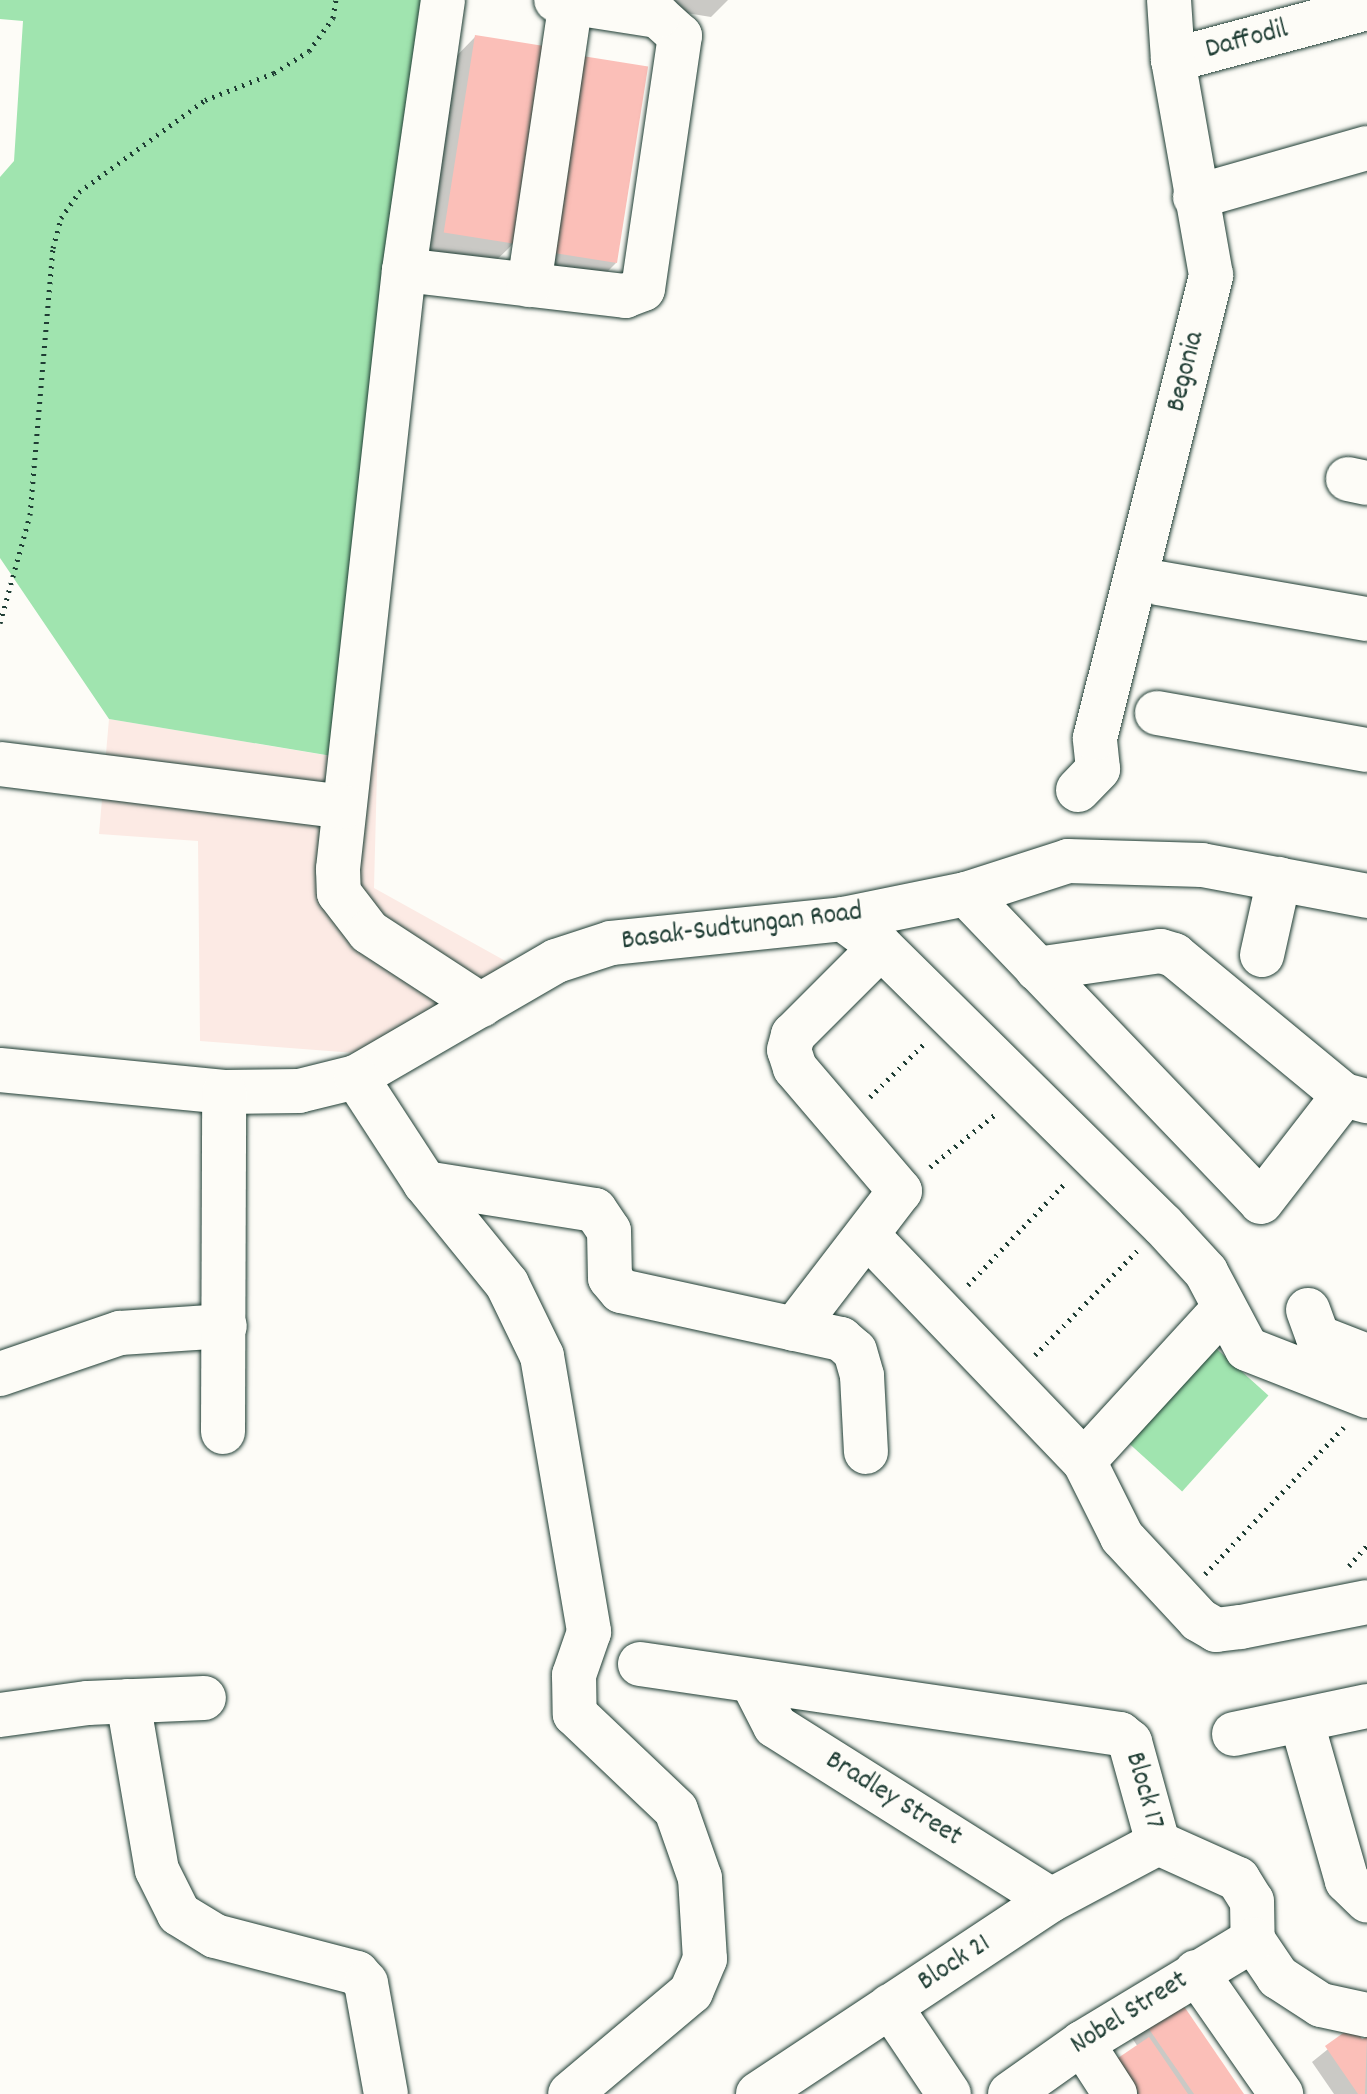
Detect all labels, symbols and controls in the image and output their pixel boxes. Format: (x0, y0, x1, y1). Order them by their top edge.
street label: Daffodil (1202, 14, 1292, 68)
street label: Begonia (1161, 328, 1213, 416)
street label: Basak-Sudtungan Road (620, 897, 864, 959)
street label: Bradley Street (819, 1745, 967, 1855)
street label: Block 17 (1116, 1749, 1170, 1833)
street label: Block 21 (912, 1928, 998, 2000)
street label: Nobel Street (1065, 1965, 1195, 2063)

